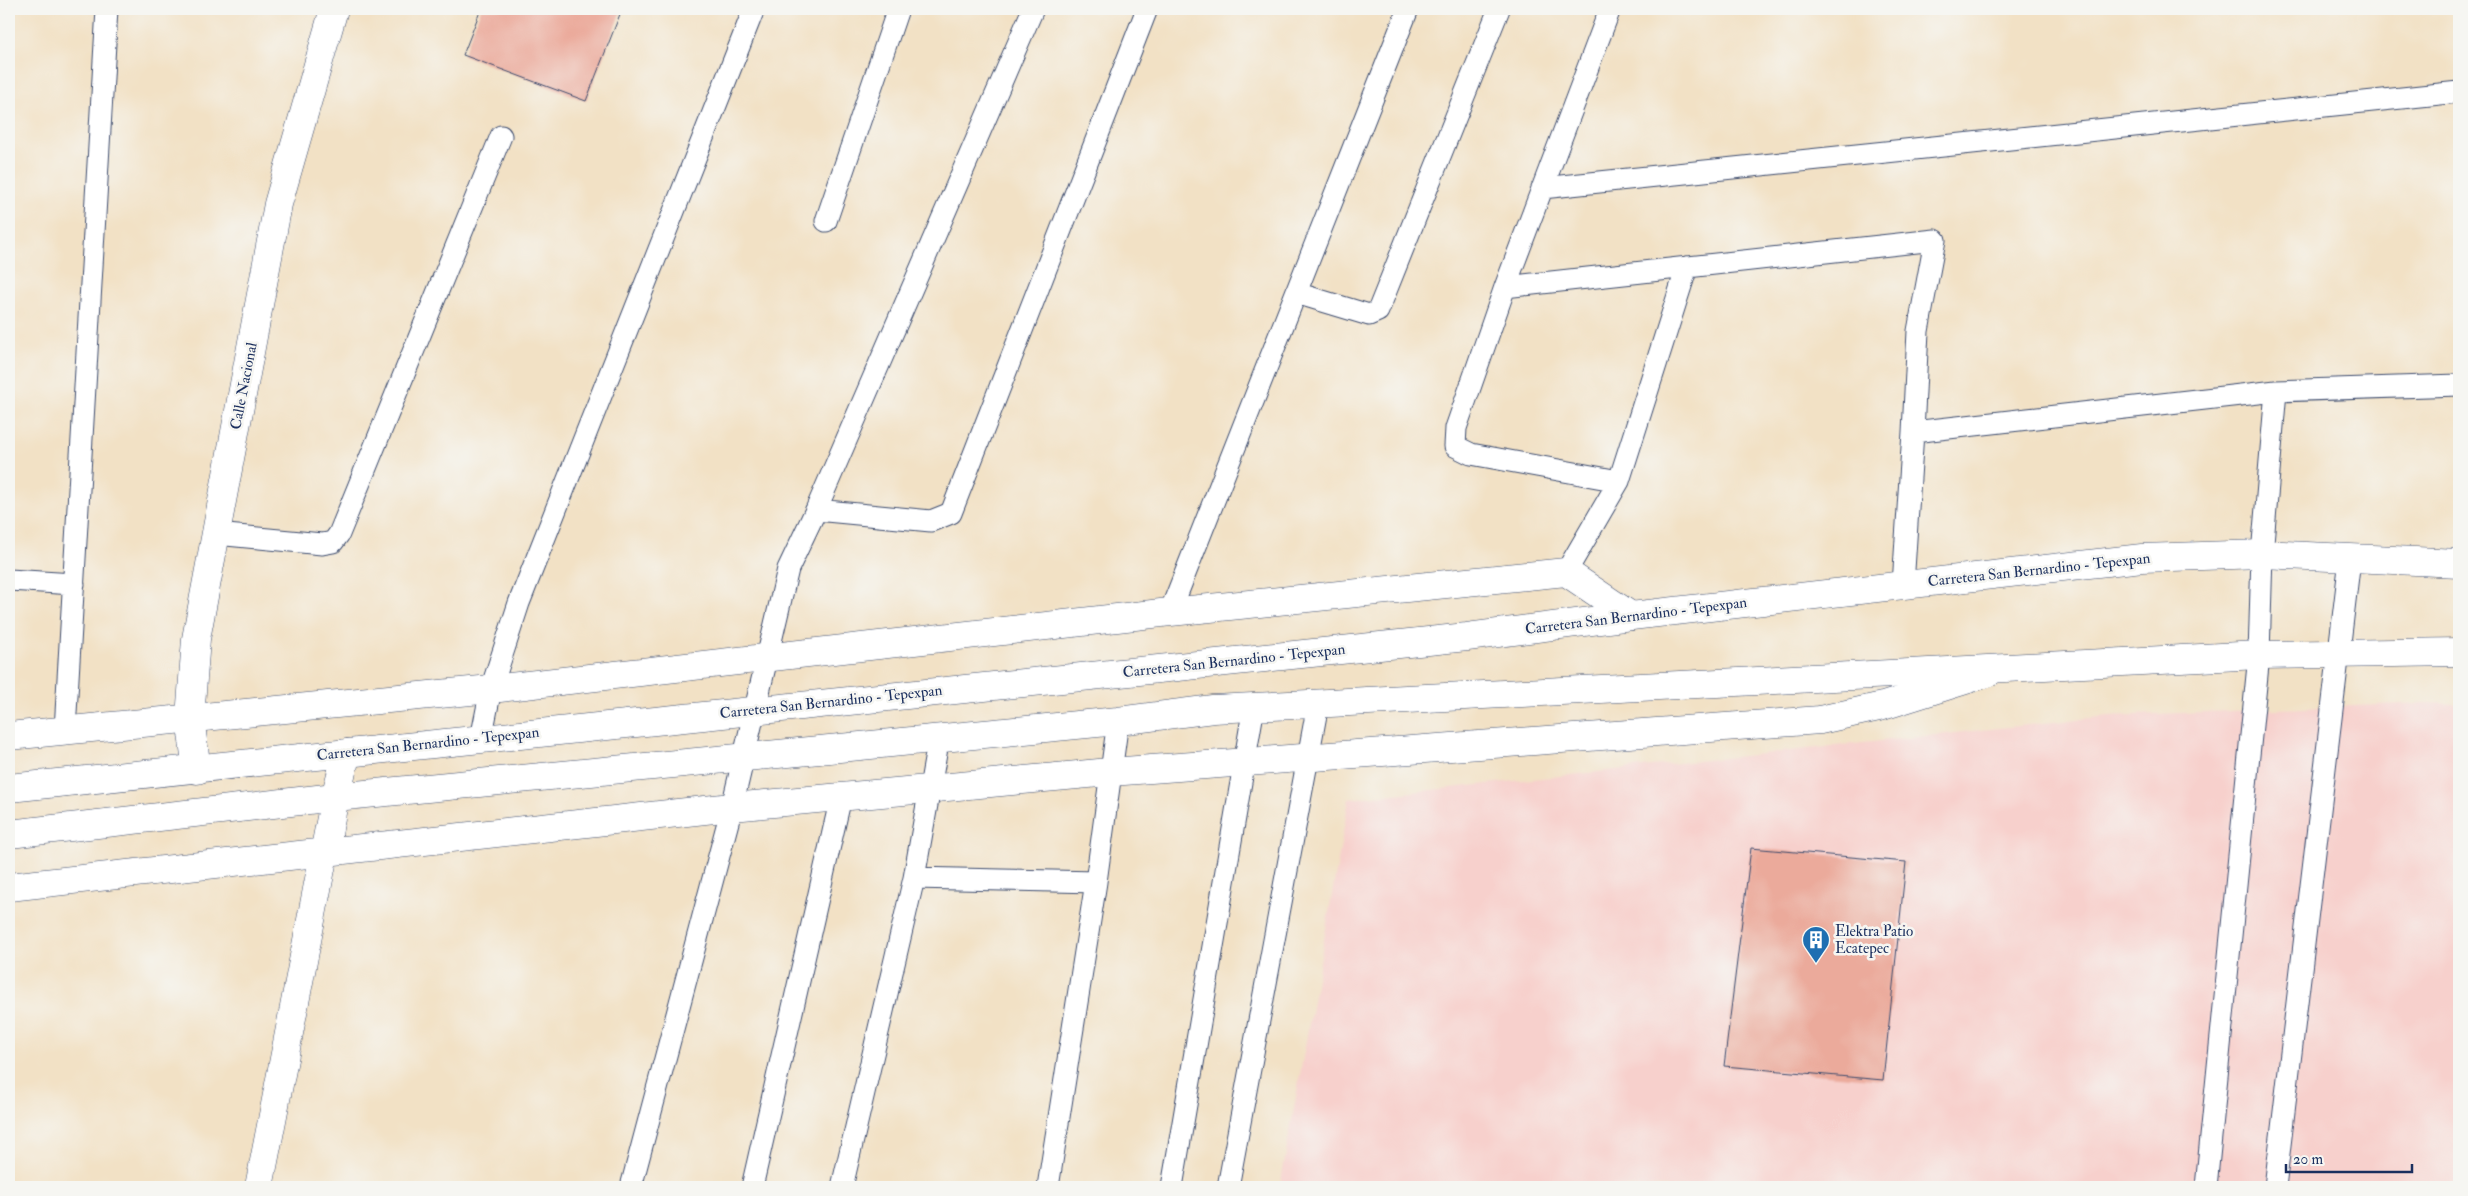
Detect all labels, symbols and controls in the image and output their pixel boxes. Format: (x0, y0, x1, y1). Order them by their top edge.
street label: Calle Nacional (226, 341, 262, 431)
street label: Carretera San Bernardino - Tepexpan (1927, 549, 2151, 592)
street label: Carretera San Bernardino - Tepexpan (1524, 593, 1748, 640)
street label: Carretera San Bernardino - Tepexpan (1122, 640, 1346, 683)
street label: Carretera San Bernardino - Tepexpan (719, 681, 943, 724)
street label: Carretera San Bernardino - Tepexpan (316, 723, 540, 766)
place label: Elektra Patio Ecatepec (1835, 922, 1913, 959)
building icon: Elektra Patio Ecatepec (1801, 925, 1831, 964)
scale bar (2286, 1141, 2412, 1173)
text: 20 m (2293, 1150, 2323, 1169)

